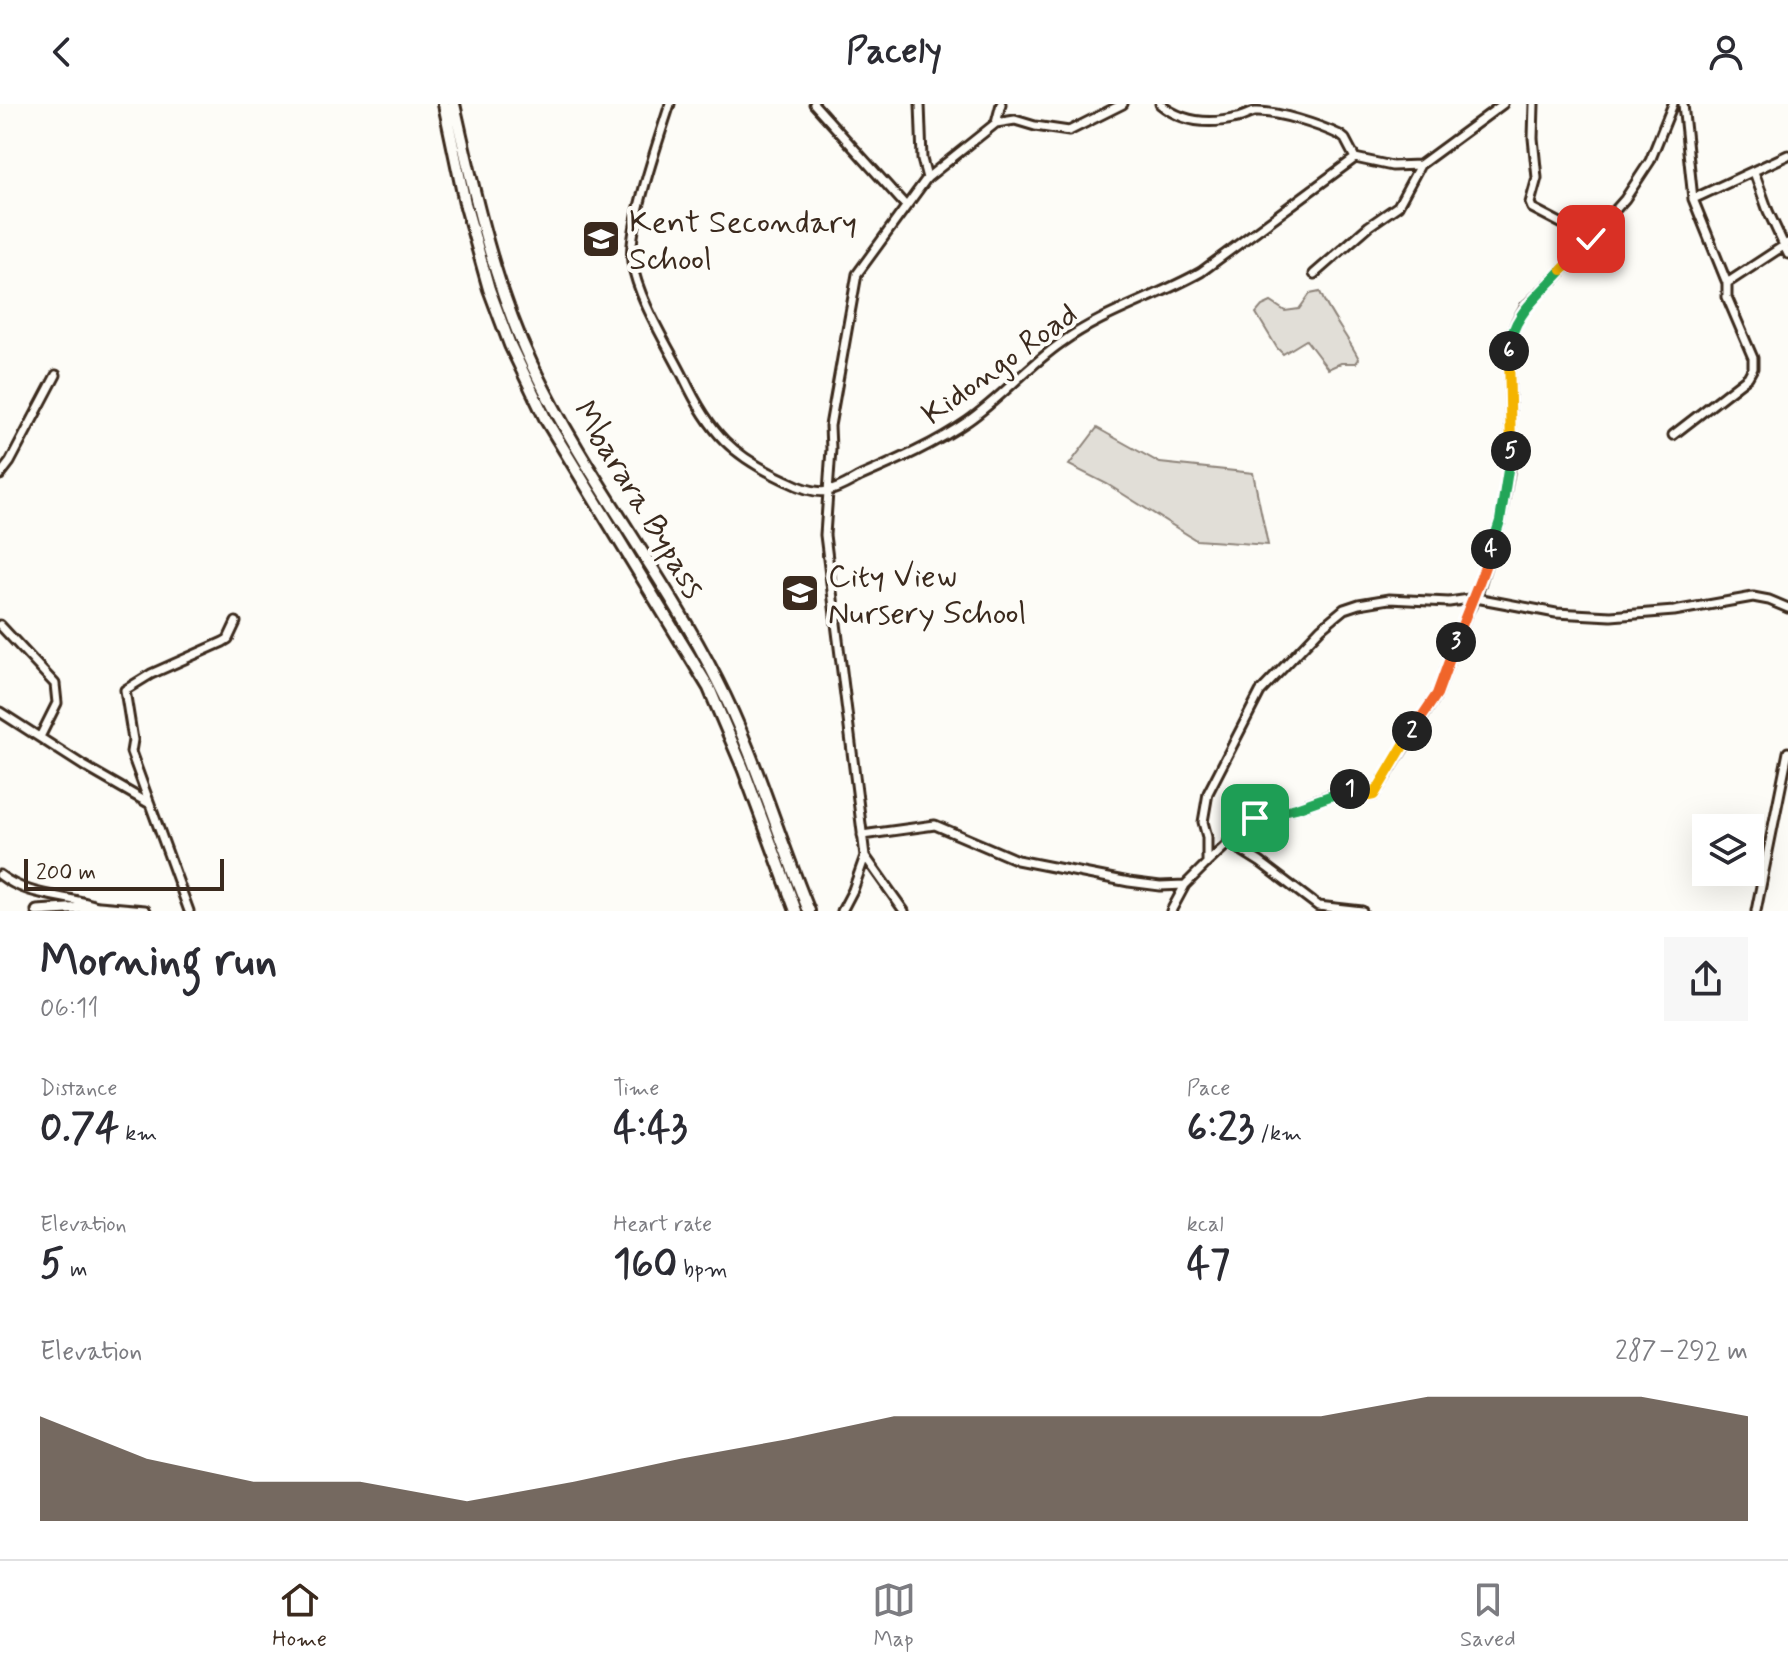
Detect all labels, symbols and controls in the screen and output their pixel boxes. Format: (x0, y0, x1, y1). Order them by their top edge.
text: Pacely (846, 29, 942, 76)
icon: back (40, 30, 84, 74)
icon: person (1704, 30, 1748, 74)
place label: Kent Secondary School (629, 202, 857, 281)
pin (1557, 205, 1625, 273)
icon: check (1569, 217, 1613, 261)
school or university icon: Kent Secondary School (580, 218, 622, 260)
street label: Kidongo Road (914, 294, 1086, 435)
pin: 6 (1489, 331, 1529, 371)
text: 6 (1503, 337, 1515, 365)
street label: Mbarara Bypass (563, 393, 714, 607)
pin: 5 (1491, 431, 1531, 471)
text: 5 (1504, 437, 1518, 465)
pin: 4 (1471, 529, 1511, 569)
text: 4 (1485, 535, 1497, 563)
place label: City View Nursery School (828, 556, 1027, 635)
school or university icon: City View Nursery School (779, 572, 821, 614)
pin: 3 (1436, 622, 1476, 662)
text: 3 (1451, 628, 1461, 656)
pin: 2 (1392, 711, 1432, 751)
text: 2 (1407, 717, 1417, 745)
pin: 1 (1330, 769, 1370, 809)
text: 1 (1345, 775, 1355, 803)
pin (1221, 784, 1289, 852)
icon: arrive (1233, 796, 1277, 840)
map controls (1692, 814, 1764, 886)
button: layers (1692, 814, 1764, 886)
scale bar (24, 855, 224, 891)
text: 200 m (36, 859, 96, 887)
text: Morning run (40, 933, 277, 991)
button: share (1664, 937, 1748, 1021)
text: 06:11 (40, 992, 99, 1026)
text: Distance (40, 1075, 117, 1103)
text: Time (613, 1075, 659, 1103)
text: Pace (1187, 1075, 1230, 1103)
text: 0.74 (40, 1103, 119, 1155)
text: 4:43 (613, 1103, 688, 1155)
text: 6:23 (1187, 1103, 1254, 1155)
text: km (119, 1120, 157, 1148)
text: /km (1254, 1120, 1302, 1148)
text: Elevation (40, 1211, 127, 1239)
text: Heart rate (613, 1211, 712, 1239)
text: kcal (1187, 1211, 1224, 1239)
text: 5 (40, 1239, 64, 1291)
text: 160 (613, 1239, 677, 1291)
text: 47 (1187, 1239, 1230, 1291)
text: m (64, 1256, 87, 1284)
text: bpm (677, 1256, 728, 1284)
text: Elevation (40, 1335, 142, 1369)
text: 287–292 m (1615, 1335, 1748, 1369)
tab: Home (272, 1578, 327, 1654)
tab: Map (872, 1578, 916, 1654)
tab: Saved (1460, 1578, 1516, 1654)

